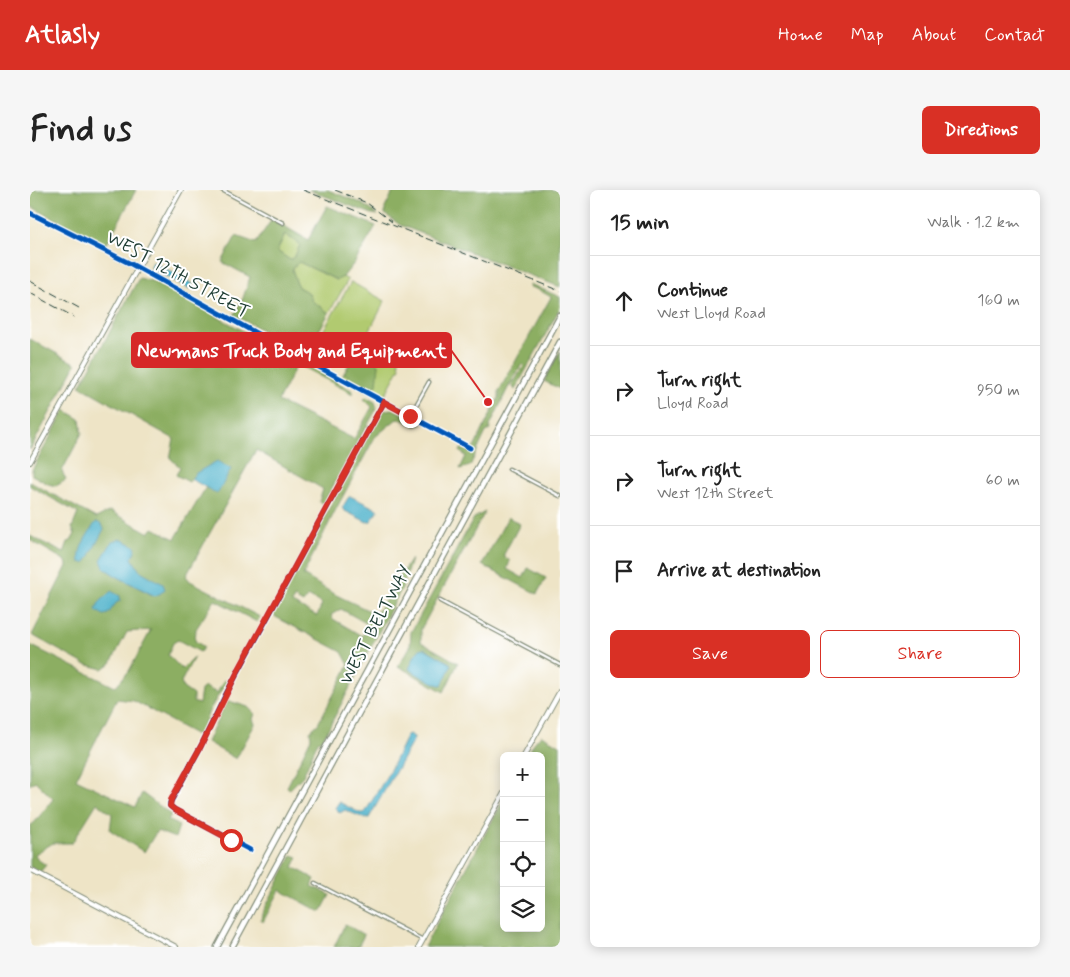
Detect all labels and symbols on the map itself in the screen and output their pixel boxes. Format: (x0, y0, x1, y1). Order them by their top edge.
street label: WEST 12TH STREET (102, 226, 254, 324)
callout: Newmans Truck Body and Equipment (132, 333, 451, 367)
text: Newmans Truck Body and Equipment (137, 339, 448, 365)
route end (399, 405, 422, 428)
street label: WEST BELTWAY (334, 561, 418, 689)
route start (220, 829, 243, 852)

